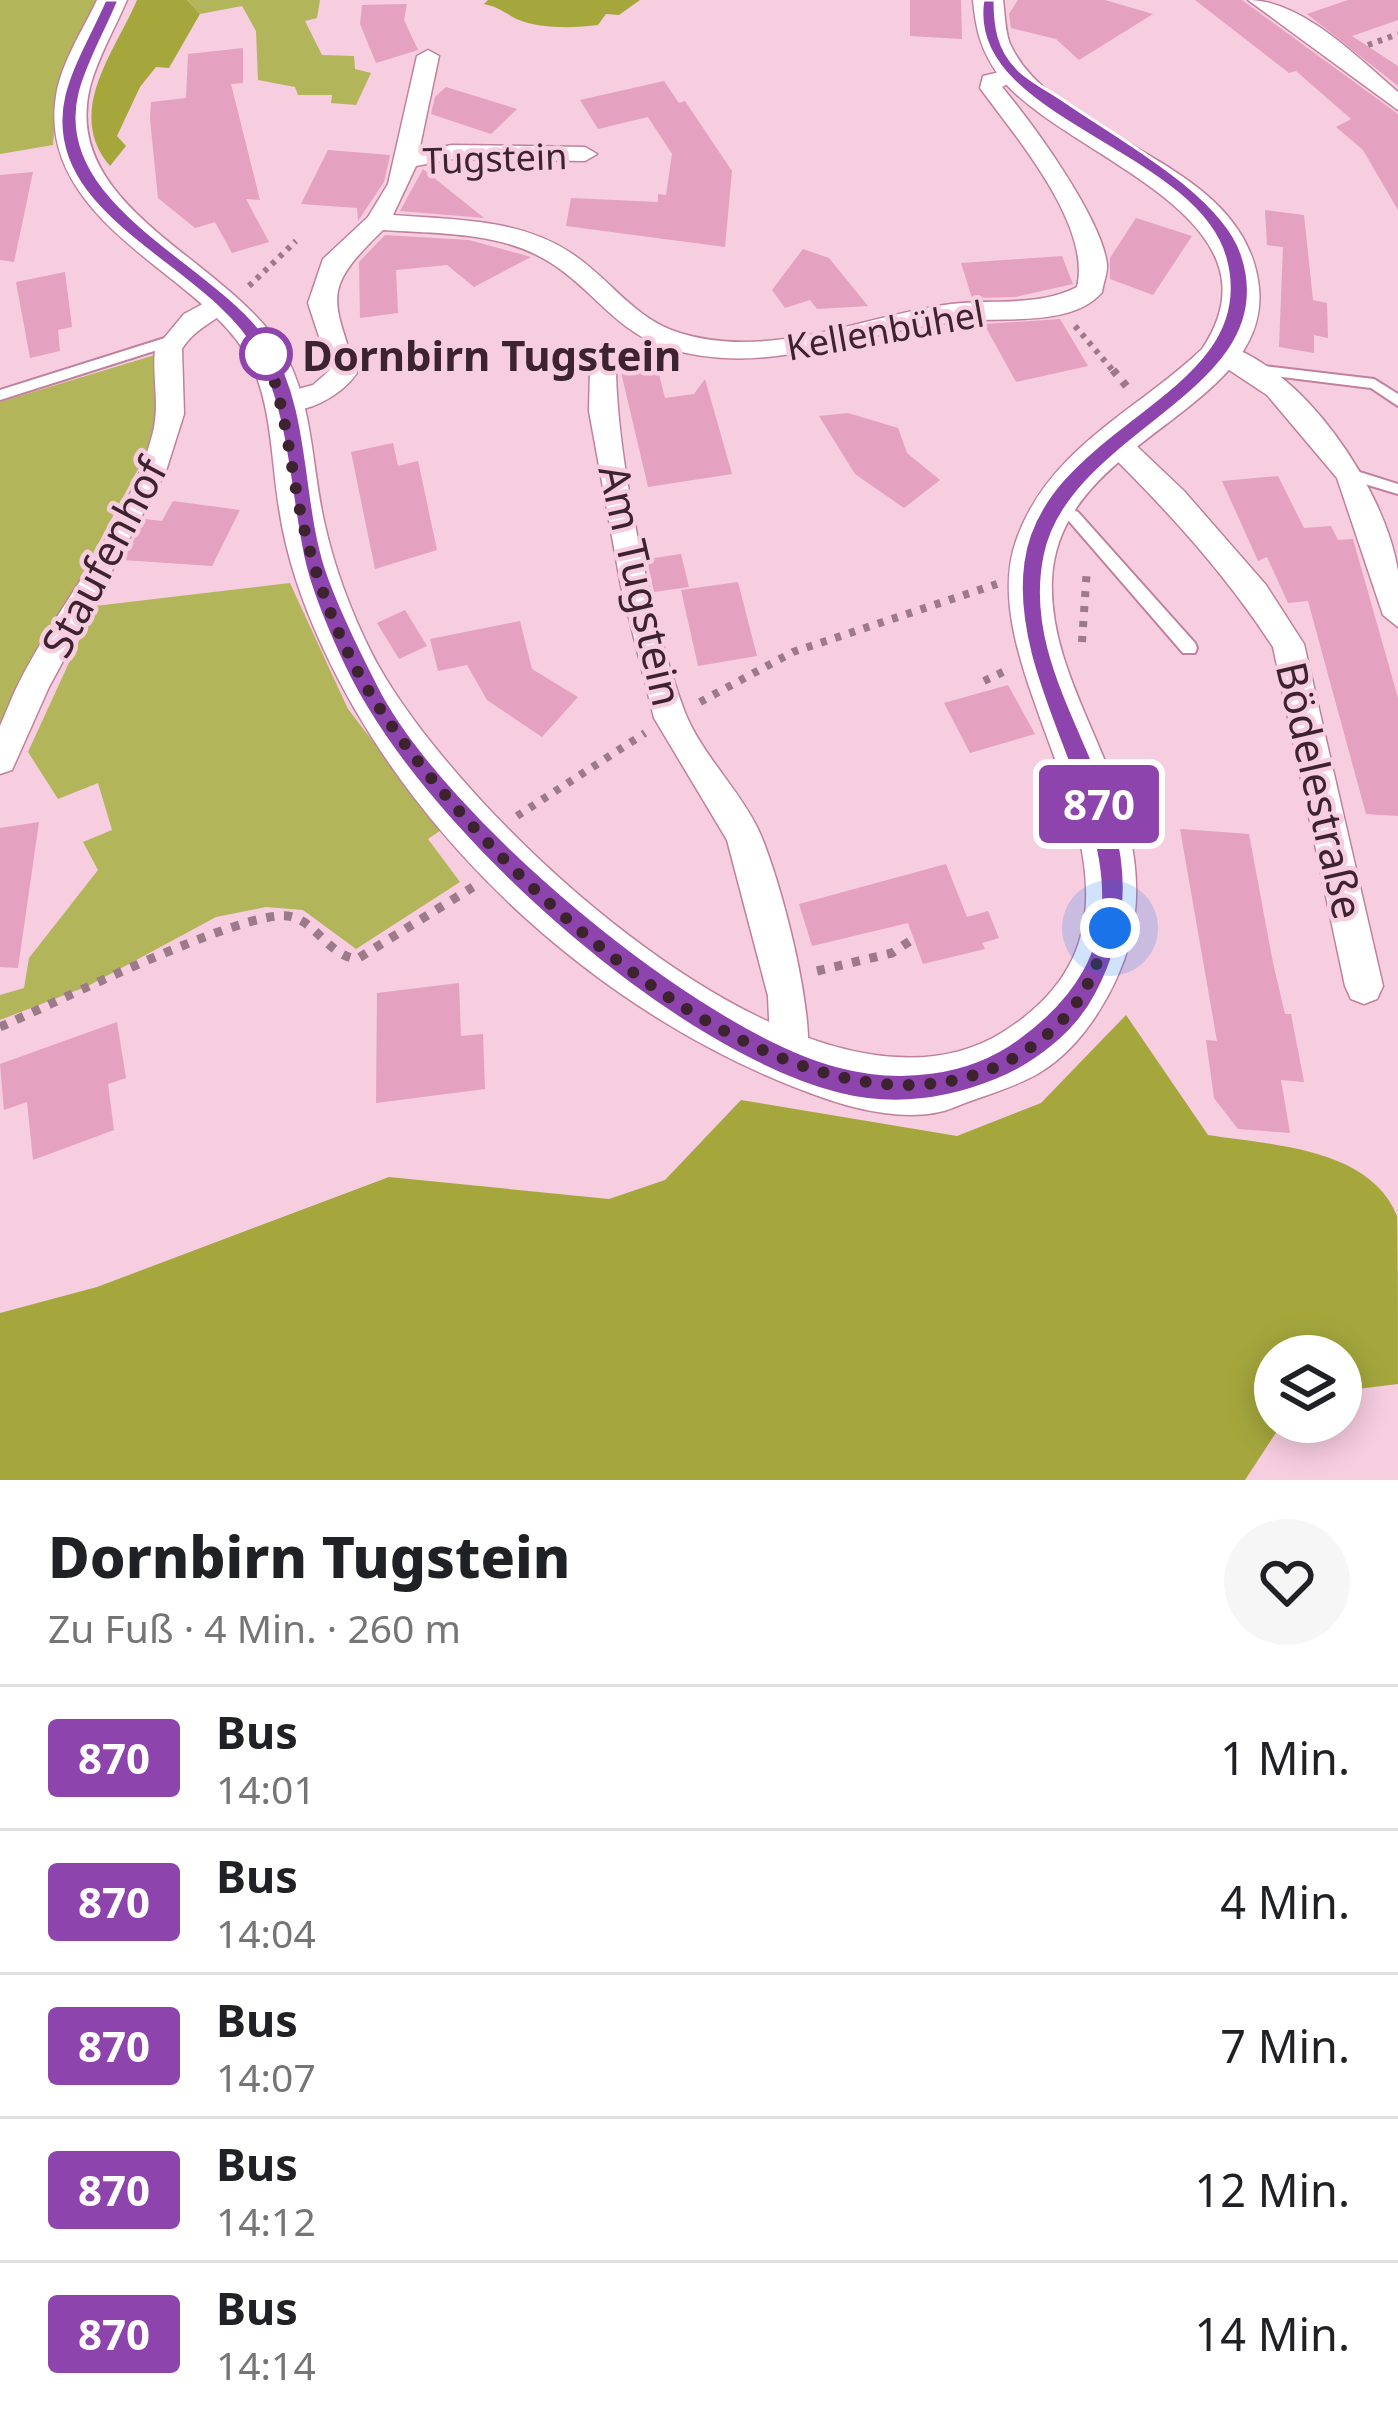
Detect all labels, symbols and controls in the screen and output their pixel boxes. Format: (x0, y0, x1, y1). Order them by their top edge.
street label: Tugstein (422, 131, 568, 185)
street label: Kellenbühel (782, 289, 988, 371)
place label: Dornbirn Tugstein (302, 326, 681, 383)
marker: Dornbirn Tugstein (241, 329, 291, 379)
street label: Staufenhof (27, 445, 180, 666)
street label: Am Tugstein (587, 459, 697, 711)
street label: Bödelestraße (1264, 656, 1378, 924)
line badge: 870 (1030, 765, 1168, 843)
text: 870 (1063, 775, 1135, 832)
your location (1080, 898, 1140, 958)
map controls (1254, 1335, 1362, 1443)
button: layers (1254, 1335, 1362, 1443)
text: Dornbirn Tugstein (48, 1517, 570, 1595)
button: heart (1224, 1519, 1350, 1645)
text: Zu Fuß · 4 Min. · 260 m (48, 1601, 461, 1654)
text: Bus (216, 1701, 298, 1762)
text: 1 Min. (1220, 1727, 1350, 1788)
text: 870 (78, 1729, 150, 1786)
text: 14:01 (216, 1762, 316, 1815)
text: Bus (216, 1845, 298, 1906)
text: 4 Min. (1220, 1871, 1350, 1932)
text: 870 (78, 1873, 150, 1930)
text: 14:04 (216, 1906, 316, 1959)
text: Bus (216, 1989, 298, 2050)
text: 7 Min. (1220, 2015, 1350, 2076)
text: 870 (78, 2017, 150, 2074)
text: 14:07 (216, 2050, 316, 2103)
text: Bus (216, 2133, 298, 2194)
text: 12 Min. (1195, 2159, 1350, 2220)
text: 870 (78, 2161, 150, 2218)
text: 14:12 (216, 2194, 316, 2247)
text: Bus (216, 2277, 298, 2338)
text: 14 Min. (1195, 2303, 1350, 2364)
text: 870 (78, 2305, 150, 2362)
text: 14:14 (216, 2338, 316, 2391)

